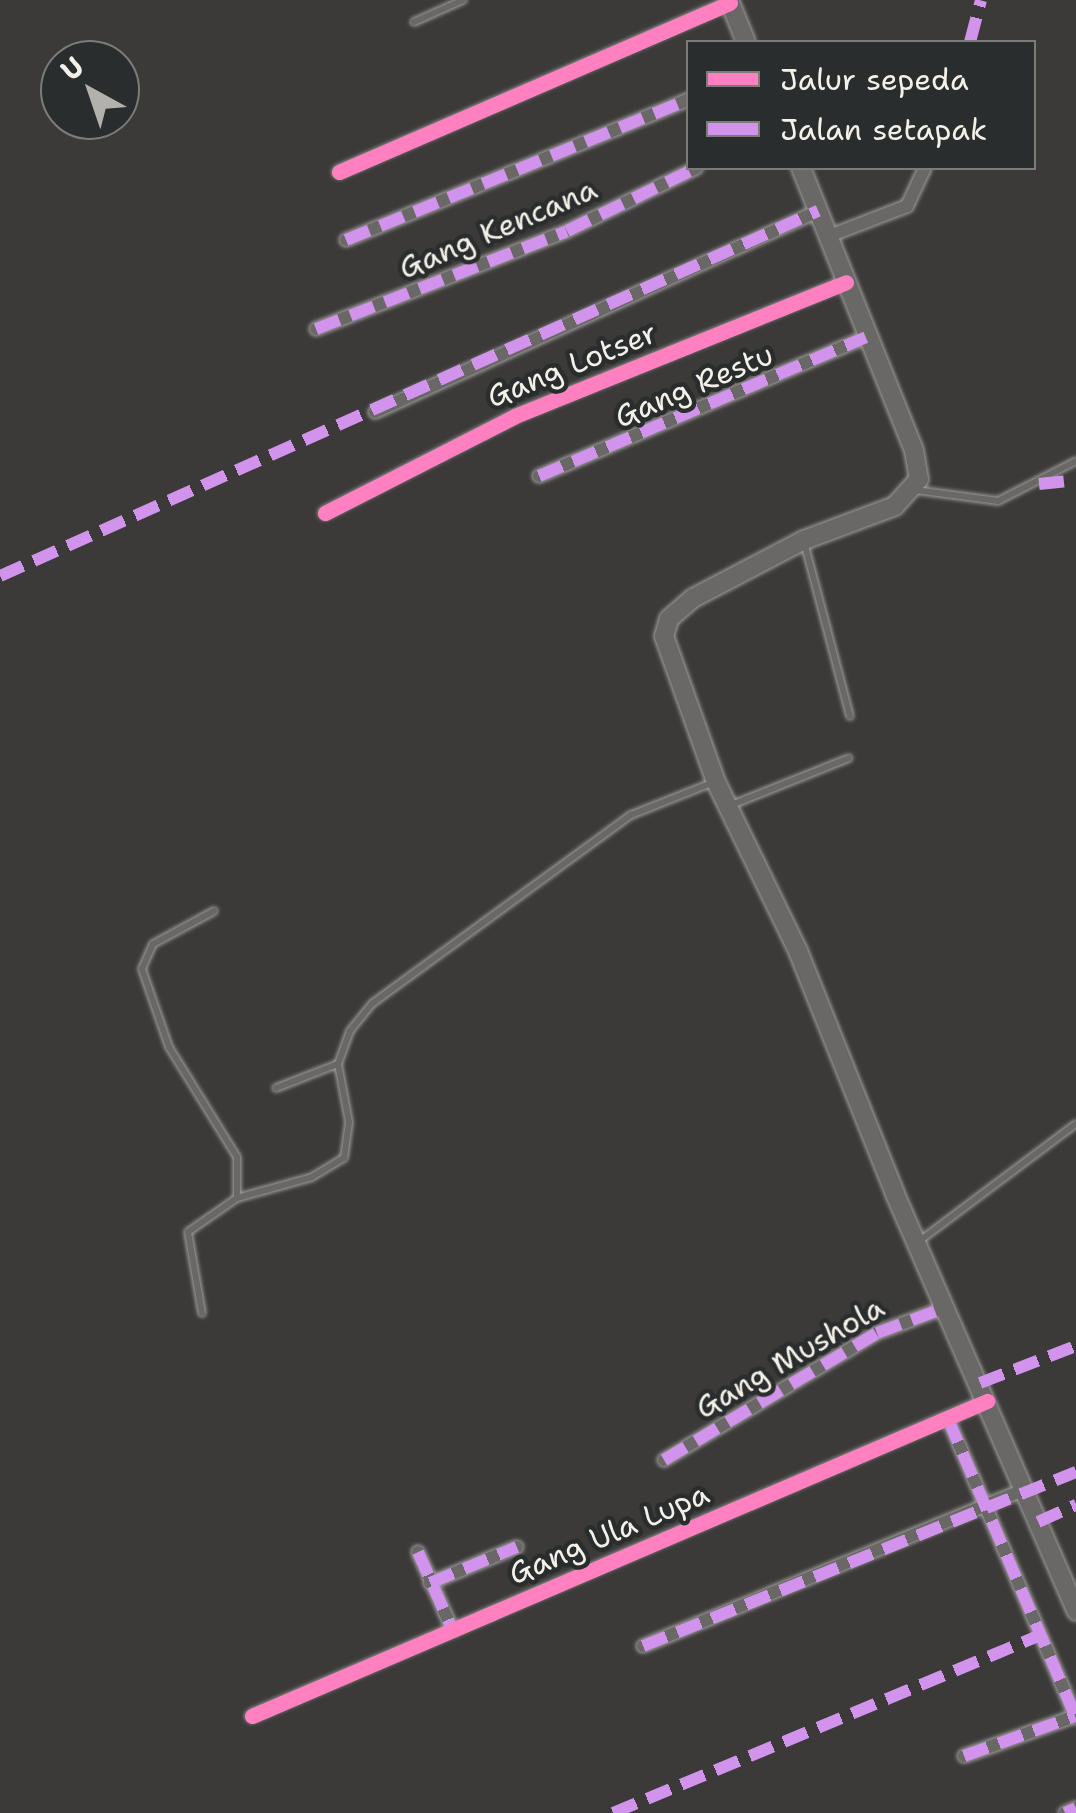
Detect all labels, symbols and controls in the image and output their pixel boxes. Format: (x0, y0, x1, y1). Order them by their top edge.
north arrow (40, 40, 140, 140)
legend (686, 40, 1036, 170)
text: U (52, 48, 92, 89)
text: Jalur sepeda (780, 59, 969, 100)
text: Jalan setapak (780, 109, 987, 150)
street label: Gang Kencana (394, 171, 602, 287)
street label: Gang Lotser (482, 315, 662, 415)
street label: Gang Restu (609, 337, 779, 435)
street label: Gang Mushola (689, 1289, 891, 1427)
street label: Gang Ula Lupa (503, 1476, 715, 1592)

